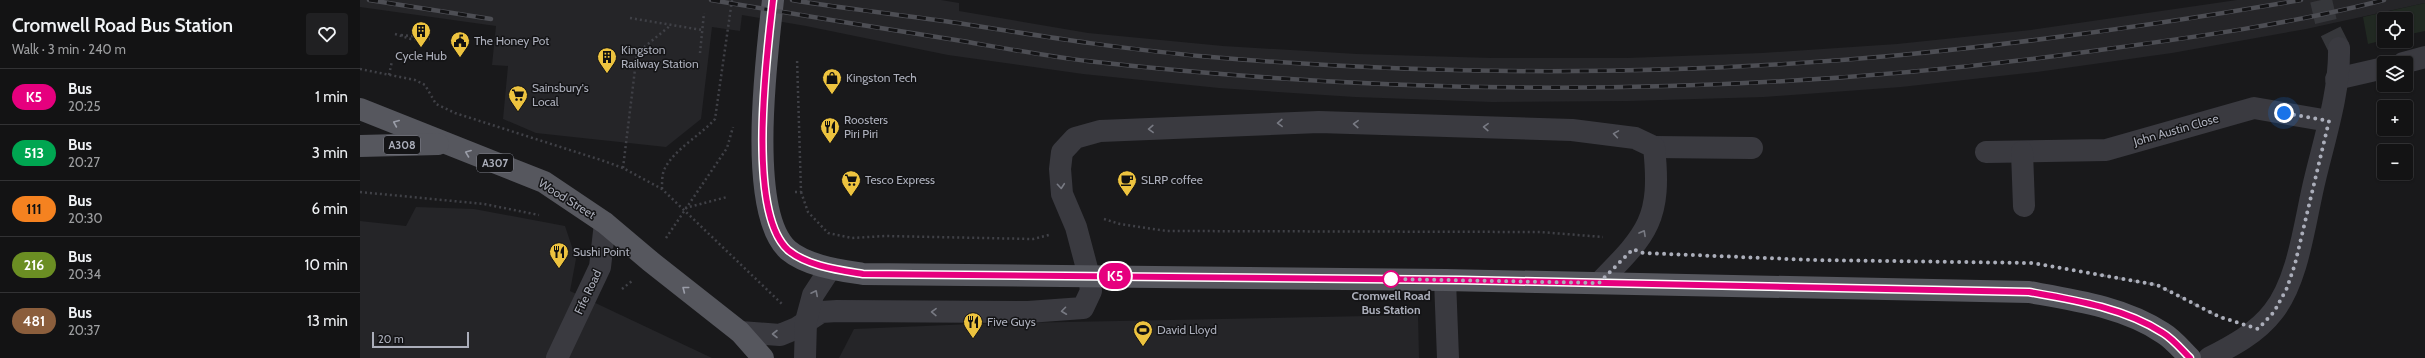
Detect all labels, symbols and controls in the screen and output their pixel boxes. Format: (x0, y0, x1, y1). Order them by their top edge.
map controls (2377, 12, 2413, 180)
button: locate (2377, 12, 2413, 48)
button: heart (306, 13, 348, 55)
text: Cromwell Road Bus Station (12, 14, 233, 37)
building icon: Cycle Hub (410, 20, 432, 48)
public building icon: The Honey Pot (449, 30, 471, 58)
place label: The Honey Pot (474, 33, 549, 48)
text: Walk · 3 min · 240 m (12, 41, 126, 57)
place label: Kingston Railway Station (621, 42, 699, 71)
building icon: Kingston Railway Station (596, 46, 618, 74)
place label: Cycle Hub (395, 48, 447, 63)
button: layers (2377, 56, 2413, 92)
shop icon: Kingston Tech (821, 67, 843, 95)
place label: Kingston Tech (846, 70, 917, 85)
text: Bus (68, 80, 92, 98)
place label: Sainsbury's Local (532, 80, 589, 109)
supermarket icon: Sainsbury's Local (507, 84, 529, 112)
text: K5 (26, 88, 42, 106)
text: 1 min (315, 88, 348, 106)
text: 20:25 (68, 98, 100, 114)
button: + (2377, 100, 2413, 136)
your location (2274, 103, 2294, 123)
street label: John Austin Close (2131, 110, 2220, 149)
place label: Roosters Piri Piri (844, 112, 888, 141)
restaurant icon: Roosters Piri Piri (819, 116, 841, 144)
one-way arrow (1277, 119, 1283, 128)
one-way arrow (1353, 119, 1359, 128)
one-way arrow (393, 120, 400, 128)
one-way arrow (1483, 123, 1489, 131)
one-way arrow (1148, 124, 1154, 133)
one-way arrow (1613, 131, 1619, 139)
text: Bus (68, 136, 92, 154)
road number: A308 (384, 136, 420, 154)
text: 513 (24, 144, 44, 162)
text: 3 min (312, 144, 348, 162)
button: − (2377, 144, 2413, 180)
one-way arrow (465, 150, 472, 158)
text: 20:27 (68, 154, 100, 170)
road number: A307 (477, 154, 513, 172)
supermarket icon: Tesco Express (840, 169, 862, 197)
cafe icon: SLRP coffee (1116, 169, 1138, 197)
place label: Tesco Express (865, 172, 935, 187)
place label: SLRP coffee (1141, 172, 1203, 187)
street label: Wood Street (536, 175, 599, 222)
one-way arrow (1056, 183, 1065, 189)
text: Bus (68, 192, 92, 210)
text: 111 (26, 200, 42, 218)
text: 6 min (311, 200, 348, 218)
text: 20:30 (68, 210, 103, 226)
one-way arrow (1638, 230, 1646, 237)
restaurant icon: Sushi Point (548, 241, 570, 269)
place label: Sushi Point (573, 244, 629, 259)
text: Bus (68, 248, 92, 266)
text: 216 (24, 256, 44, 274)
text: 10 min (305, 256, 348, 274)
line badge: K5 (1097, 263, 1133, 289)
text: 20:34 (68, 266, 101, 282)
street label: Fife Road (571, 267, 604, 316)
text: K5 (1107, 267, 1123, 285)
marker: Cromwell Road Bus Station (1382, 270, 1400, 288)
one-way arrow (682, 286, 689, 294)
place label: Cromwell Road Bus Station (1351, 288, 1431, 317)
one-way arrow (810, 290, 818, 297)
text: Bus (68, 304, 92, 322)
one-way arrow (1061, 306, 1067, 315)
one-way arrow (931, 307, 937, 316)
restaurant icon: Five Guys (962, 311, 984, 339)
text: 481 (23, 312, 45, 330)
text: 13 min (307, 312, 348, 330)
place label: Five Guys (987, 314, 1036, 329)
sports icon: David Lloyd (1132, 319, 1154, 347)
text: 20:37 (68, 322, 100, 338)
place label: David Lloyd (1157, 322, 1217, 337)
scale bar (372, 330, 469, 349)
one-way arrow (772, 330, 778, 338)
text: 20 m (378, 332, 404, 346)

